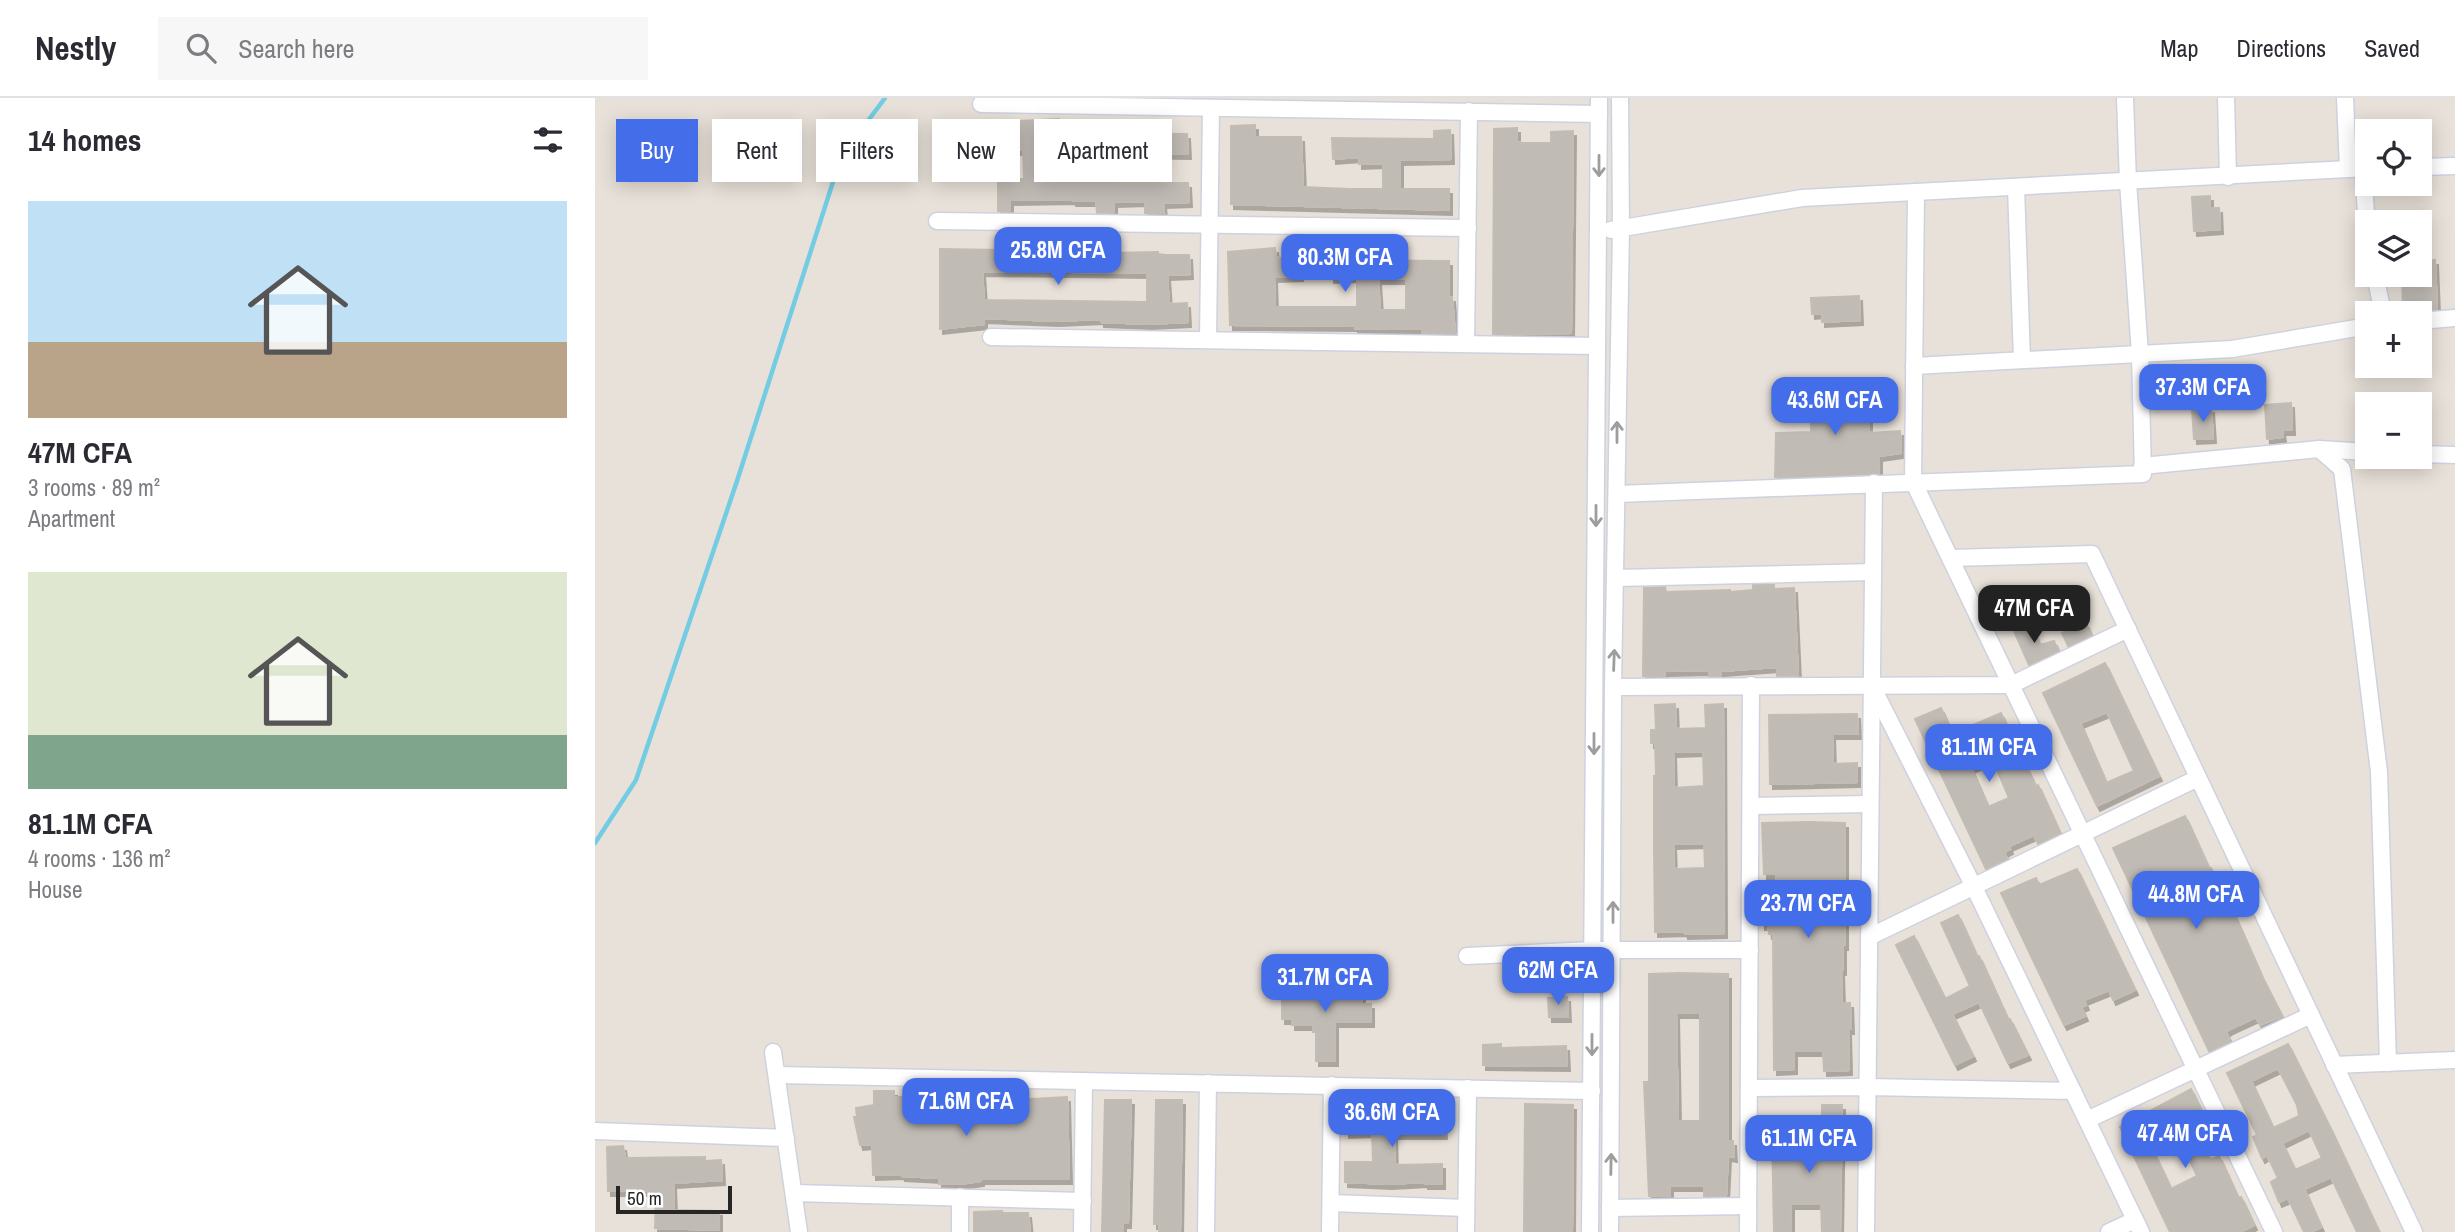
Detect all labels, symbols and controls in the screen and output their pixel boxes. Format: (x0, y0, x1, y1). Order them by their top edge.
search box (158, 17, 648, 80)
text: Nestly (35, 26, 116, 70)
icon: search (182, 29, 220, 67)
text: Search here (238, 31, 354, 66)
text: Map (2160, 32, 2198, 64)
text: Directions (2236, 32, 2326, 64)
text: Saved (2364, 32, 2420, 64)
chip: Buy (616, 119, 698, 182)
chip: Rent (712, 119, 802, 182)
chip: Filters (816, 119, 918, 182)
chip: New (932, 119, 1020, 182)
chip: Apartment (1034, 119, 1172, 182)
map controls (2355, 119, 2432, 469)
button: locate (2355, 119, 2432, 196)
text: 14 homes (28, 120, 142, 160)
icon: filters (529, 121, 567, 159)
one-way arrow (1592, 154, 1606, 177)
button: layers (2355, 210, 2432, 287)
pin: 25.8M CFA (978, 228, 1138, 287)
text: 25.8M CFA (1010, 234, 1106, 265)
pin: 80.3M CFA (1265, 234, 1425, 294)
text: 80.3M CFA (1297, 241, 1393, 272)
icon: home (235, 247, 361, 373)
button: + (2355, 301, 2432, 378)
pin: 37.3M CFA (2123, 364, 2283, 424)
text: 37.3M CFA (2155, 371, 2251, 402)
pin: 43.6M CFA (1755, 378, 1915, 437)
text: 43.6M CFA (1787, 384, 1883, 415)
button: − (2355, 392, 2432, 469)
one-way arrow (1610, 421, 1624, 444)
text: 47M CFA (28, 432, 132, 472)
text: 3 rooms · 89 m² (28, 472, 160, 503)
text: Apartment (28, 503, 115, 534)
one-way arrow (1589, 504, 1603, 527)
pin: 47M CFA (1969, 586, 2099, 645)
text: 47M CFA (1994, 592, 2074, 623)
icon: home (235, 618, 361, 744)
one-way arrow (1607, 649, 1621, 672)
pin: 81.1M CFA (1909, 724, 2069, 784)
text: 81.1M CFA (1941, 731, 2037, 762)
one-way arrow (1587, 732, 1601, 755)
text: 81.1M CFA (28, 803, 152, 843)
text: 4 rooms · 136 m² (28, 843, 171, 874)
pin: 44.8M CFA (2116, 872, 2276, 931)
text: House (28, 874, 83, 905)
text: 44.8M CFA (2148, 878, 2244, 909)
pin: 23.7M CFA (1728, 880, 1888, 940)
text: 23.7M CFA (1760, 887, 1856, 918)
one-way arrow (1606, 901, 1620, 924)
pin: 62M CFA (1493, 948, 1623, 1007)
pin: 31.7M CFA (1245, 954, 1405, 1014)
text: 62M CFA (1518, 954, 1598, 985)
text: 31.7M CFA (1277, 961, 1373, 992)
one-way arrow (1585, 1033, 1599, 1056)
pin: 71.6M CFA (886, 1079, 1046, 1138)
text: 71.6M CFA (918, 1085, 1014, 1116)
pin: 36.6M CFA (1312, 1090, 1472, 1149)
text: 36.6M CFA (1344, 1096, 1440, 1127)
pin: 47.4M CFA (2105, 1110, 2265, 1170)
pin: 61.1M CFA (1729, 1116, 1889, 1175)
text: 47.4M CFA (2137, 1117, 2233, 1148)
text: 61.1M CFA (1761, 1122, 1857, 1153)
one-way arrow (1604, 1153, 1618, 1176)
scale bar (616, 1183, 731, 1215)
text: 50 m (627, 1185, 662, 1211)

